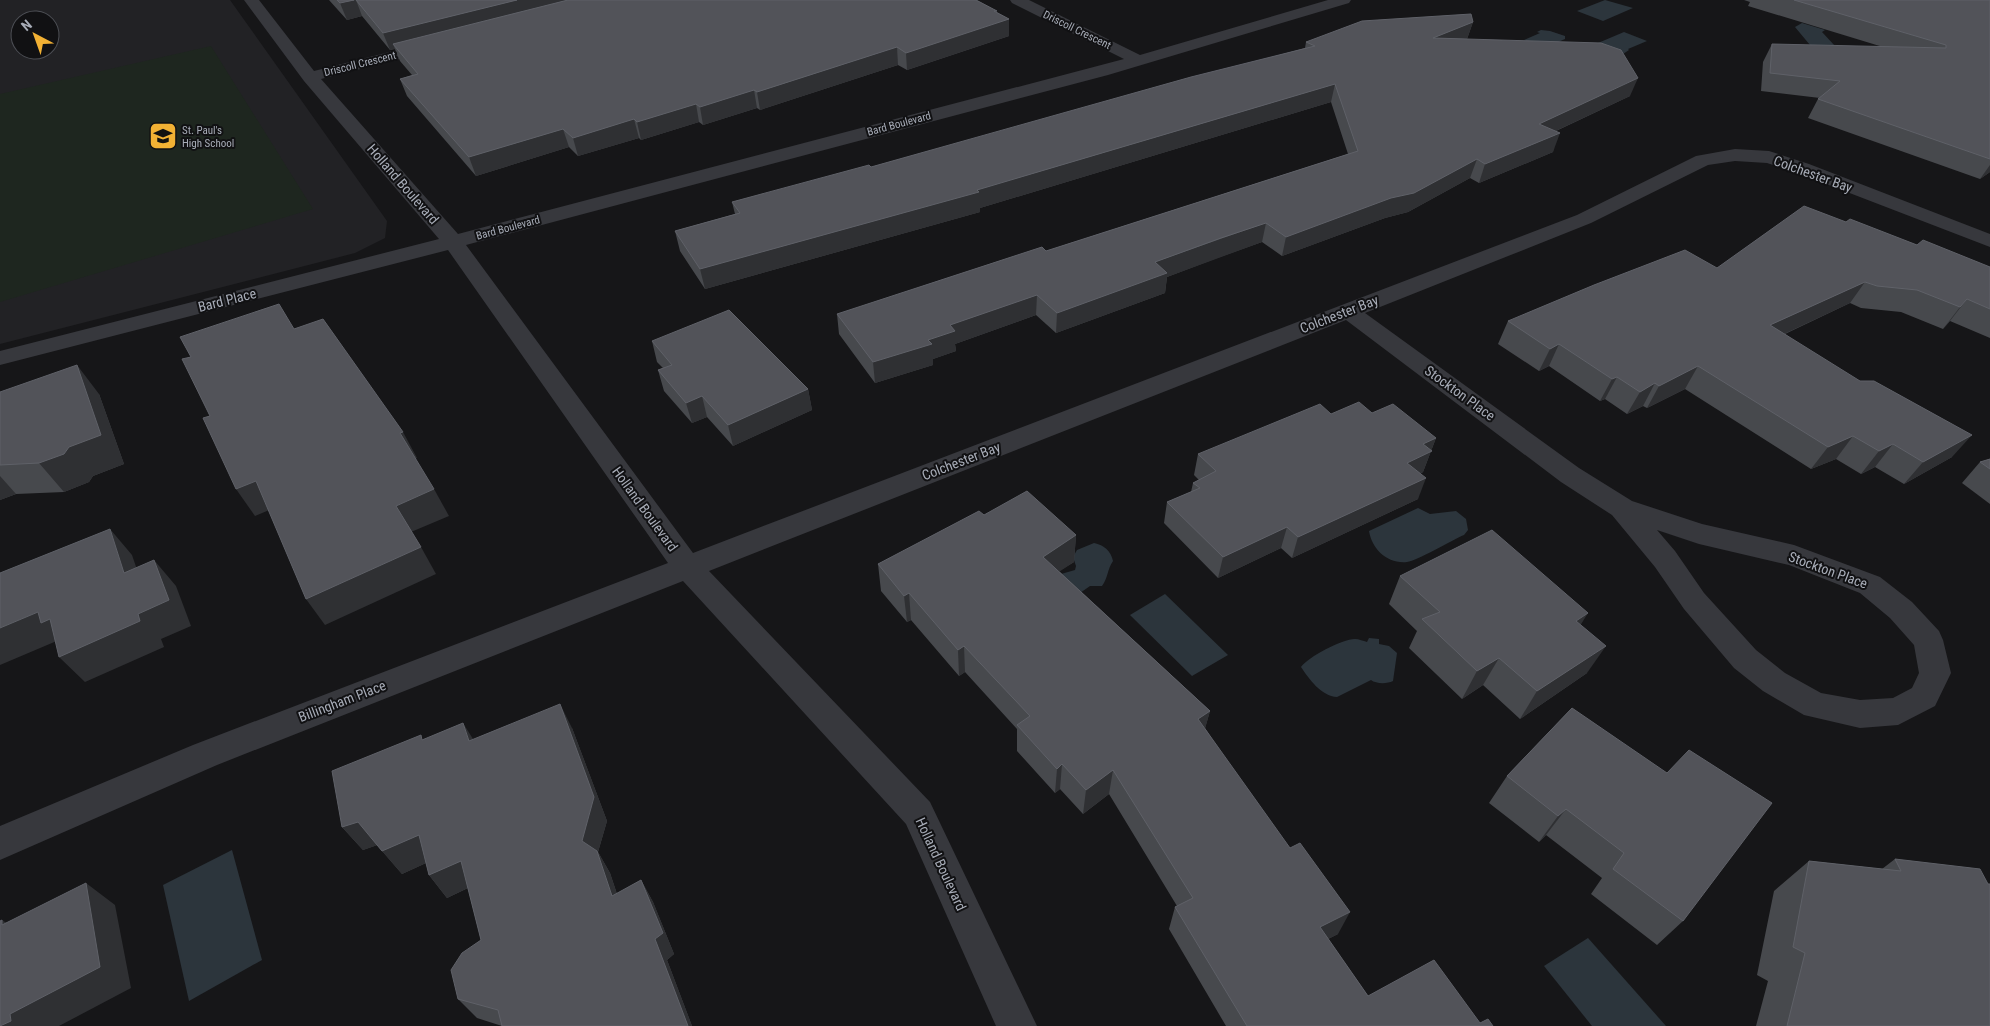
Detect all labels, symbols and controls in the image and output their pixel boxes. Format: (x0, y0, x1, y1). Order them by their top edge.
street label: Driscoll Crescent (1041, 8, 1113, 52)
north arrow (10, 10, 60, 60)
text: N (18, 16, 35, 34)
street label: Driscoll Crescent (323, 49, 397, 79)
street label: Bard Boulevard (866, 109, 932, 139)
school or university icon: St. Paul's High School (148, 121, 178, 151)
place label: St. Paul's High School (182, 124, 234, 150)
street label: Holland Boulevard (364, 141, 442, 227)
street label: Colchester Bay (1771, 152, 1855, 196)
street label: Bard Boulevard (475, 213, 541, 243)
street label: Bard Place (196, 285, 258, 315)
street label: Colchester Bay (1298, 292, 1381, 336)
street label: Stockton Place (1422, 362, 1499, 424)
street label: Colchester Bay (920, 439, 1003, 483)
street label: Holland Boulevard (609, 464, 681, 554)
street label: Stockton Place (1786, 548, 1870, 592)
street label: Billingham Place (296, 677, 388, 725)
street label: Holland Boulevard (912, 815, 970, 913)

